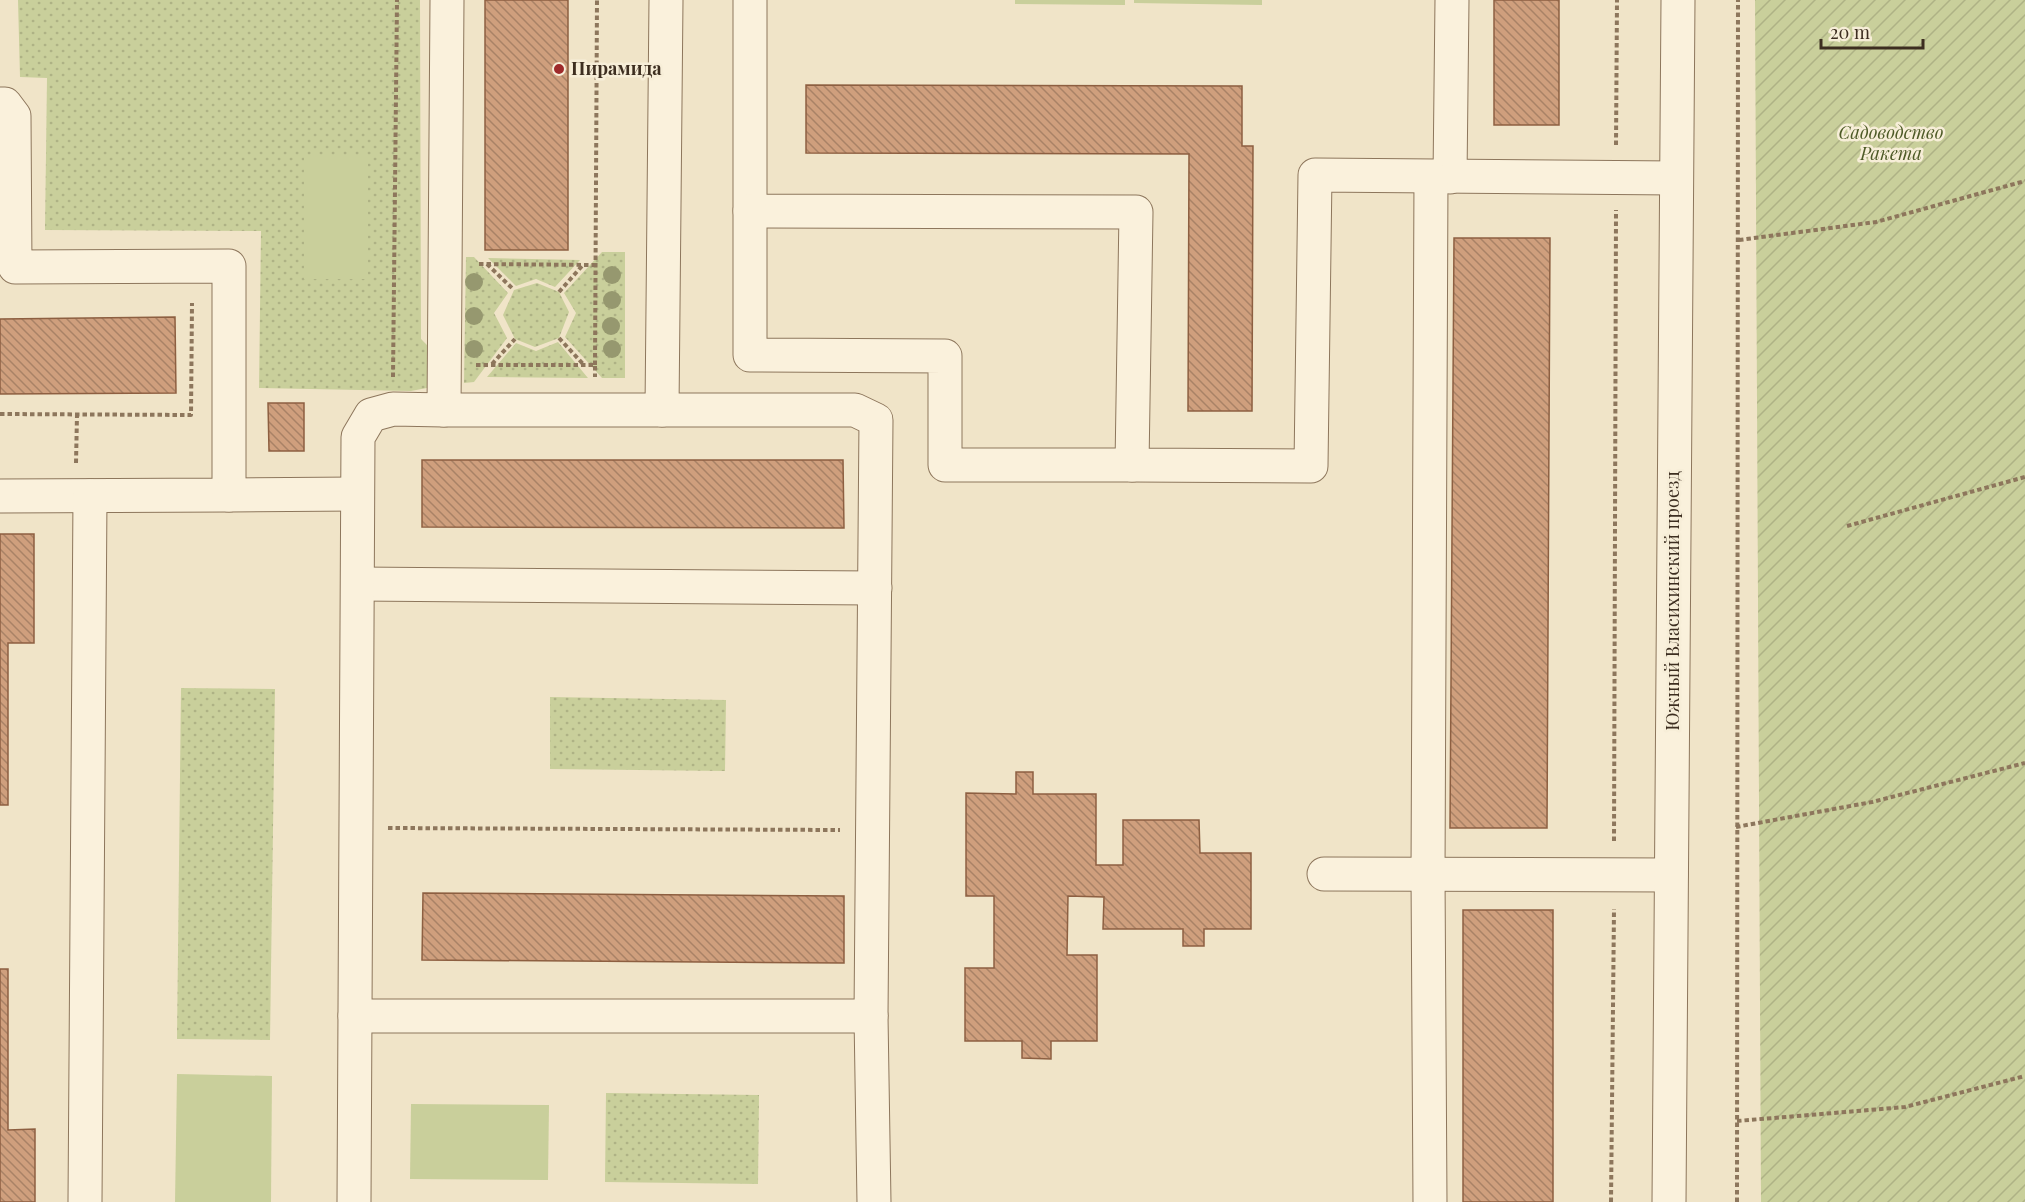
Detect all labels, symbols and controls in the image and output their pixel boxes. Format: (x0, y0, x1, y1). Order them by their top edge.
scale bar (1821, 12, 1923, 50)
text: 20 m (1830, 20, 1870, 44)
place label: Пирамида (571, 56, 662, 80)
marker: Пирамида (552, 62, 566, 76)
park label: Садоводство Ракета (1839, 120, 1944, 165)
street label: Южный Власихинский проезд (1660, 471, 1684, 731)

